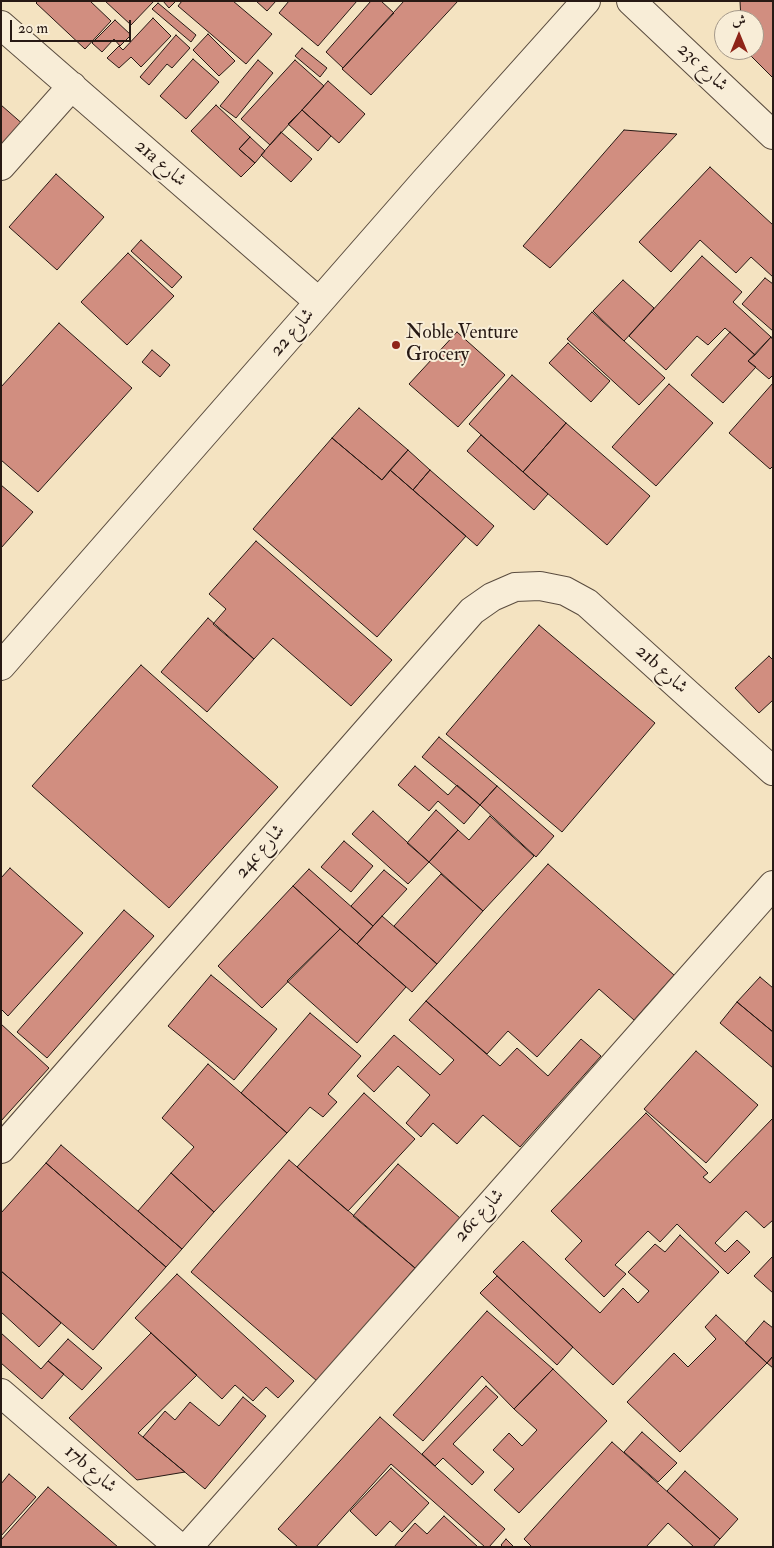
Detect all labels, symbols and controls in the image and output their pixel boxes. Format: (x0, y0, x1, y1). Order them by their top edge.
scale bar (12, 10, 134, 42)
north arrow (714, 10, 764, 60)
text: ش (732, 12, 746, 29)
text: 20 m (18, 19, 48, 38)
street label: 23c شارع (672, 39, 732, 97)
street label: 21a شارع (129, 135, 191, 193)
street label: شارع 22 (266, 304, 320, 362)
place label: Noble Venture Grocery (406, 323, 518, 367)
marker: Noble Venture Grocery (390, 339, 402, 351)
street label: 21b شارع (630, 641, 692, 699)
street label: 24c شارع (231, 820, 291, 884)
street label: 26c شارع (450, 1185, 510, 1247)
street label: 17b شارع (59, 1441, 121, 1499)

